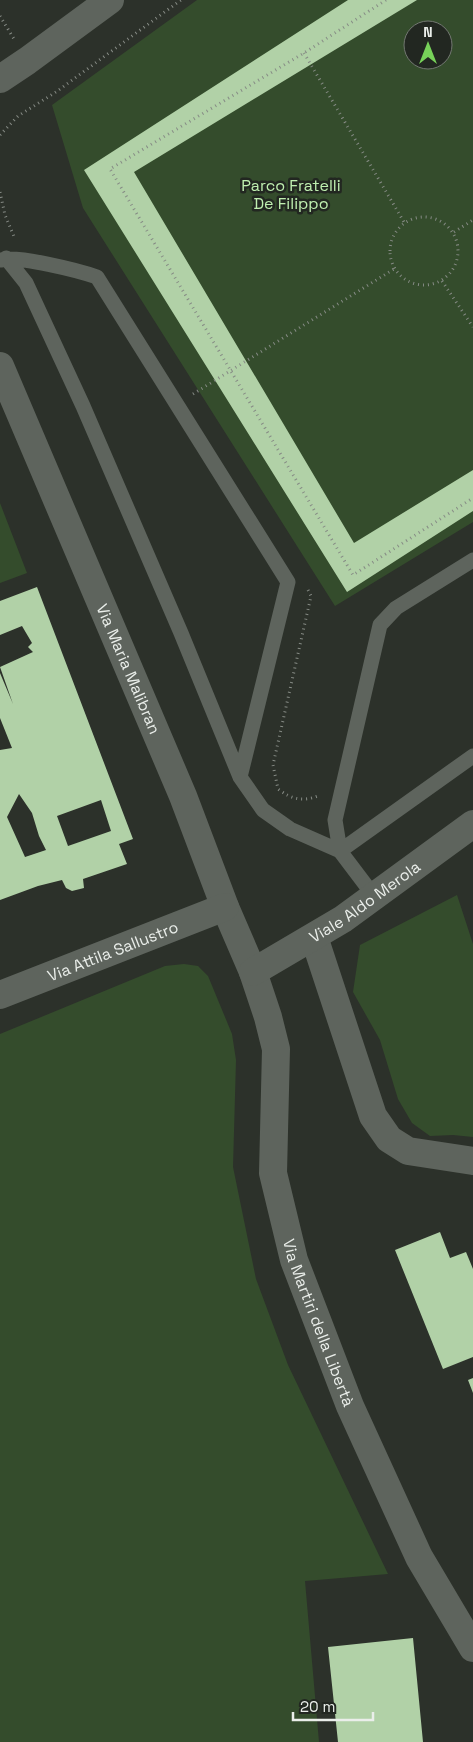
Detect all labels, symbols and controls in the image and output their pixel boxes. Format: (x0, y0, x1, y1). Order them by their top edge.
north arrow (403, 20, 453, 70)
text: N (423, 23, 433, 41)
park label: Parco Fratelli De Filippo (241, 175, 341, 214)
street label: Via Maria Malibran (91, 601, 165, 737)
street label: Viale Aldo Merola (305, 856, 425, 948)
street label: Via Attila Sallustro (44, 916, 181, 986)
street label: Via Martiri della Libertà (278, 1237, 359, 1410)
scale bar (293, 1690, 373, 1722)
text: 20 m (300, 1697, 335, 1716)

